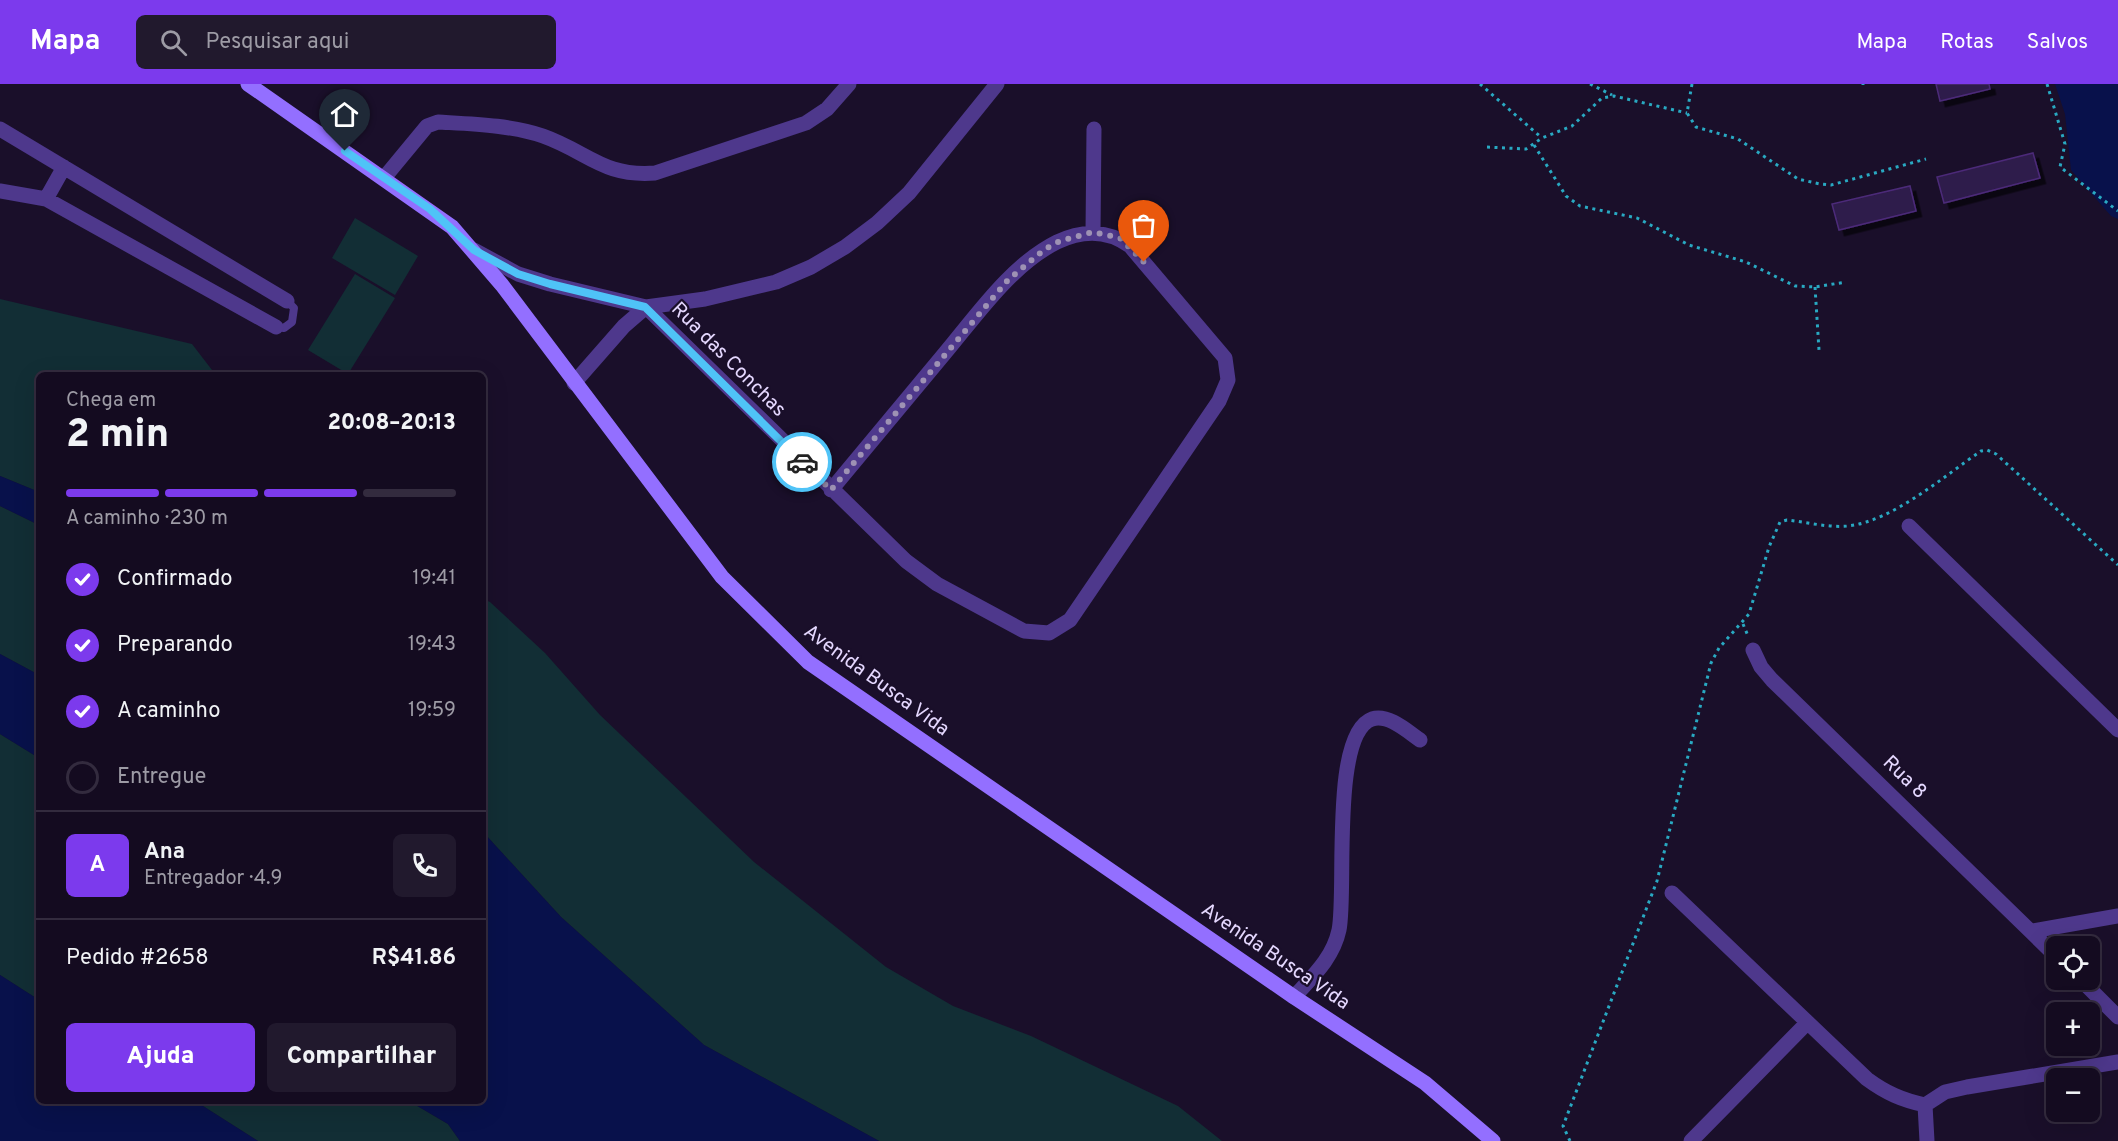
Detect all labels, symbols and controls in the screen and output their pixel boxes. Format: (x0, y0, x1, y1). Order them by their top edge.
search box (136, 15, 556, 69)
text: Mapa (30, 24, 100, 60)
icon: search (157, 26, 190, 59)
text: Pesquisar aqui (205, 29, 349, 56)
text: Mapa (1857, 29, 1907, 56)
text: Rotas (1940, 29, 1994, 56)
text: Salvos (2027, 29, 2088, 56)
pin (319, 89, 370, 151)
icon: home (328, 98, 361, 131)
pin (1118, 200, 1169, 262)
icon: bag (1127, 209, 1160, 242)
street label: Rua das Conchas (665, 297, 791, 423)
text: Chega em (66, 388, 156, 414)
text: 20:08–20:13 (327, 410, 456, 437)
text: 2 min (66, 412, 169, 461)
courier (772, 432, 832, 492)
icon: car (786, 446, 819, 479)
text: A caminho · 230 m (66, 506, 228, 532)
icon: check (66, 563, 99, 596)
text: Confirmado (117, 566, 233, 593)
text: 19:41 (412, 566, 456, 592)
street label: Avenida Busca Vida (798, 619, 954, 743)
icon: check (66, 629, 99, 662)
text: Preparando (117, 632, 233, 659)
text: 19:43 (408, 632, 456, 658)
icon: check (66, 695, 99, 728)
text: A caminho (117, 698, 220, 725)
text: 19:59 (408, 698, 456, 724)
street label: Rua 8 (1876, 751, 1932, 805)
text: Entregue (117, 764, 206, 791)
button: phone (393, 834, 456, 897)
text: Ana (144, 839, 185, 866)
text: A (90, 852, 105, 879)
text: Entregador · 4.9 (144, 866, 283, 892)
street label: Avenida Busca Vida (1196, 898, 1354, 1016)
map controls (2046, 936, 2100, 1122)
button: locate (2046, 936, 2100, 990)
text: Pedido #2658 (66, 945, 209, 972)
text: R$41.86 (372, 945, 456, 972)
button: + (2046, 1002, 2100, 1056)
button: Ajuda (66, 1023, 255, 1092)
button: Compartilhar (267, 1023, 456, 1092)
button: − (2046, 1068, 2100, 1122)

